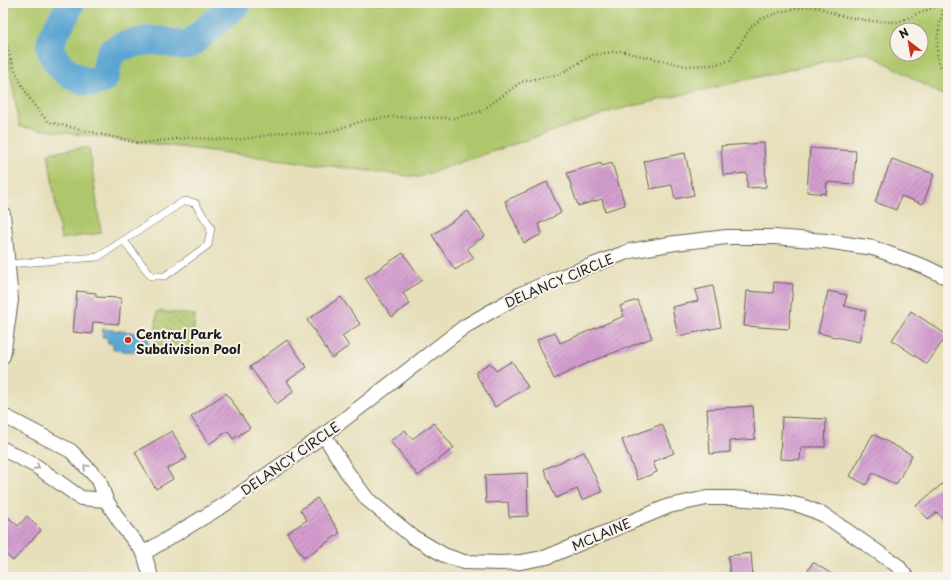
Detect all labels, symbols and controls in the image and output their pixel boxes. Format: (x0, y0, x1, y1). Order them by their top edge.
north arrow (889, 22, 929, 62)
text: N (895, 23, 912, 43)
street label: DELANCY CIRCLE (502, 248, 616, 312)
place label: Central Park Subdivision Pool (136, 324, 241, 358)
marker: Central Park Subdivision Pool (123, 335, 133, 345)
street label: DELANCY CIRCLE (237, 417, 343, 499)
one-way arrow (33, 462, 40, 469)
one-way arrow (84, 464, 91, 472)
street label: MCLAINE (569, 513, 633, 555)

